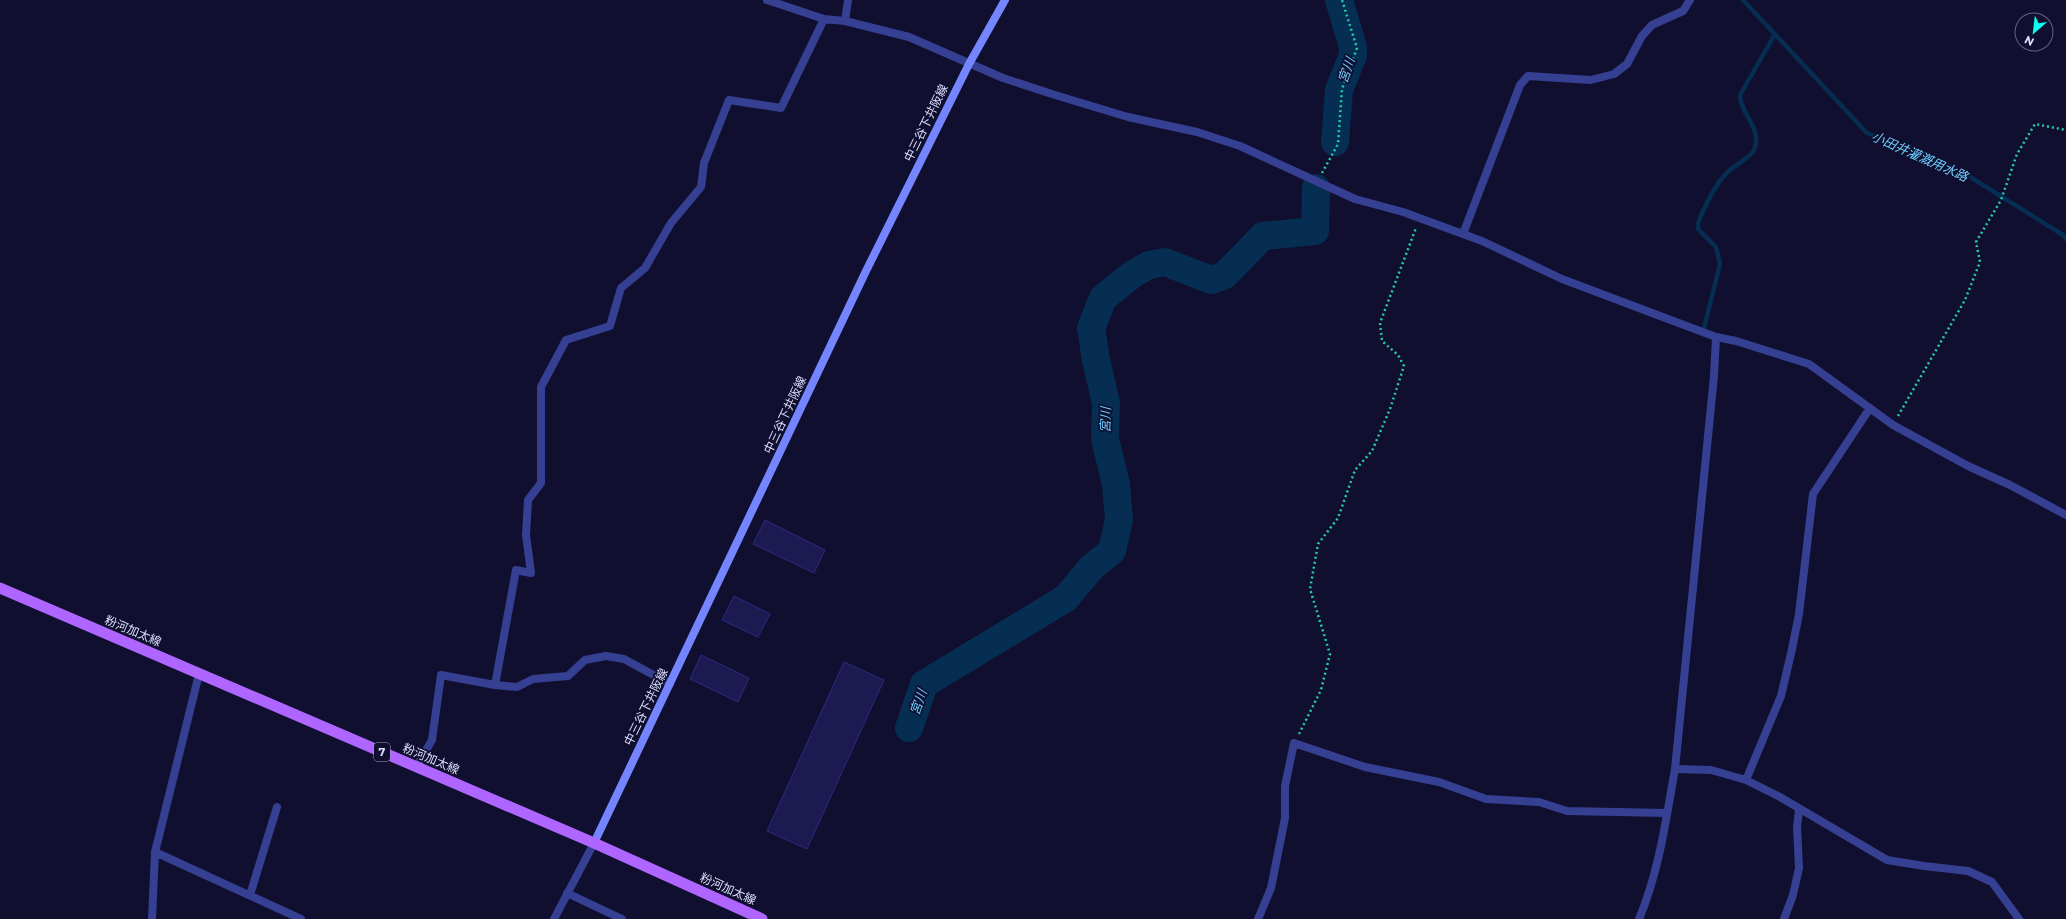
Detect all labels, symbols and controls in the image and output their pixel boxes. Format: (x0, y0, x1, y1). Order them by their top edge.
north arrow (2014, 12, 2054, 52)
text: N (2022, 33, 2037, 49)
water label: 宮川 (1334, 53, 1358, 85)
street label: 中三谷下井阪線 (900, 82, 951, 164)
water label: 小田井灌漑用水路 (1869, 128, 1972, 185)
street label: 中三谷下井阪線 (760, 374, 809, 456)
water label: 宮川 (1097, 405, 1113, 433)
street label: 粉河加太線 (103, 612, 164, 649)
street label: 中三谷下井阪線 (620, 666, 671, 748)
water label: 宮川 (906, 685, 930, 717)
street label: 粉河加太線 (401, 740, 462, 777)
road number: 7 (374, 743, 390, 761)
street label: 粉河加太線 (698, 869, 759, 908)

